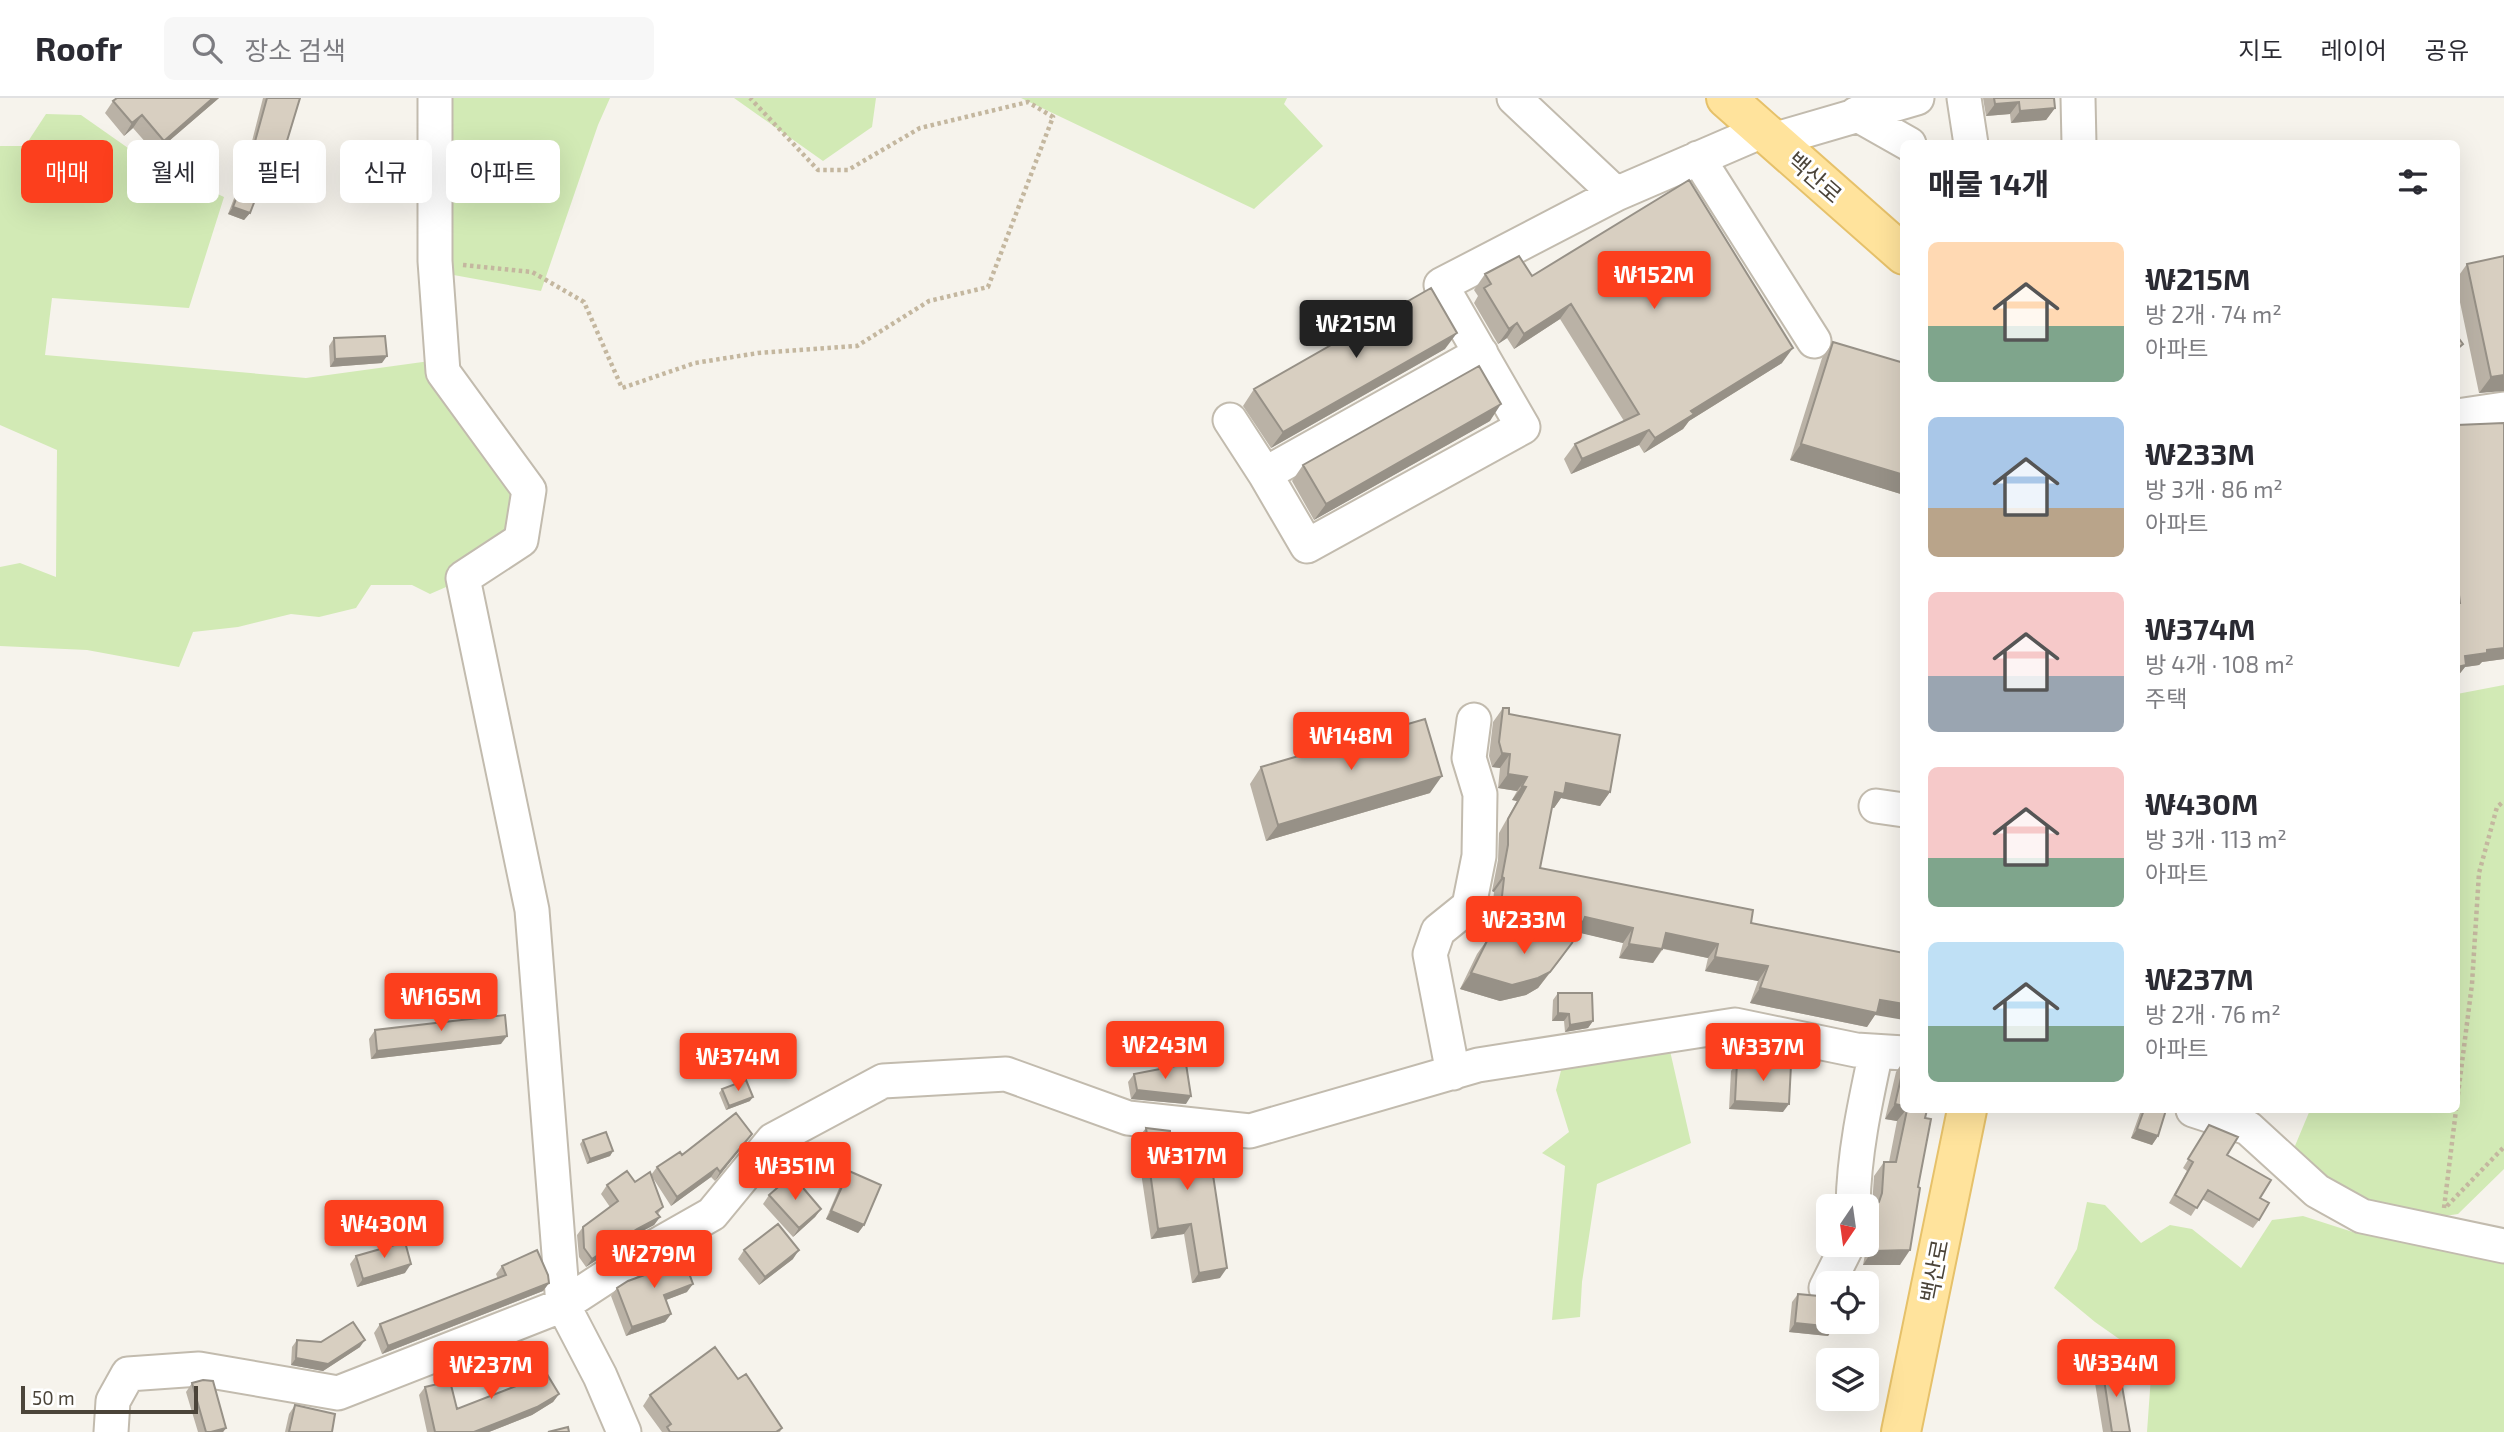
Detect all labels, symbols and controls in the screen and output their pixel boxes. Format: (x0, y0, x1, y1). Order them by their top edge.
search box (164, 17, 654, 80)
text: Roofr (35, 28, 122, 68)
icon: search (188, 29, 226, 67)
text: 장소 검색 (244, 34, 346, 65)
text: 지도 (2238, 35, 2283, 64)
text: 레이어 (2321, 35, 2387, 64)
text: 공유 (2425, 35, 2469, 64)
chip: 매매 (21, 140, 113, 203)
chip: 월세 (127, 140, 219, 203)
chip: 필터 (233, 140, 326, 203)
chip: 신규 (340, 140, 432, 203)
chip: 아파트 (446, 140, 560, 203)
street label: 백산로 (1782, 146, 1848, 208)
icon: filters (2394, 163, 2432, 201)
text: 매물 14개 (1928, 165, 2049, 201)
pin: ₩152M (1605, 252, 1703, 311)
text: ₩152M (1614, 260, 1694, 288)
text: ₩215M (2145, 260, 2250, 296)
icon: home (1984, 270, 2068, 354)
pin: ₩215M (1307, 300, 1405, 360)
text: 방 2개 · 74 m² (2145, 300, 2282, 328)
text: ₩215M (1316, 309, 1396, 337)
text: 아파트 (2145, 334, 2208, 362)
text: ₩233M (2145, 435, 2255, 471)
icon: home (1984, 445, 2068, 529)
text: 방 3개 · 86 m² (2145, 475, 2283, 503)
text: 아파트 (2145, 509, 2208, 537)
text: ₩374M (2145, 610, 2255, 646)
icon: home (1984, 620, 2068, 704)
text: 방 4개 · 108 m² (2145, 650, 2294, 678)
text: 주택 (2145, 684, 2187, 712)
pin: ₩148M (1302, 712, 1400, 772)
text: ₩148M (1309, 721, 1393, 749)
text: ₩430M (2145, 785, 2258, 821)
icon: home (1984, 795, 2068, 879)
text: 방 3개 · 113 m² (2145, 825, 2287, 853)
text: 아파트 (2145, 859, 2208, 887)
pin: ₩233M (1475, 896, 1573, 956)
text: ₩233M (1482, 905, 1566, 933)
text: ₩237M (2145, 960, 2254, 996)
icon: home (1984, 970, 2068, 1054)
pin: ₩165M (392, 974, 490, 1033)
text: ₩165M (401, 982, 481, 1010)
text: 방 2개 · 76 m² (2145, 1000, 2281, 1028)
pin: ₩243M (1116, 1021, 1214, 1081)
pin: ₩337M (1714, 1024, 1812, 1083)
text: ₩243M (1122, 1030, 1208, 1058)
text: ₩337M (1722, 1032, 1804, 1060)
pin: ₩374M (689, 1034, 787, 1093)
text: 아파트 (2145, 1034, 2208, 1062)
text: ₩374M (696, 1042, 780, 1070)
pin: ₩317M (1138, 1132, 1236, 1192)
text: ₩317M (1147, 1141, 1227, 1169)
pin: ₩351M (746, 1142, 844, 1202)
text: ₩351M (755, 1151, 835, 1179)
north arrow (1816, 1194, 1880, 1256)
map controls (1816, 1194, 1879, 1411)
pin: ₩430M (335, 1200, 433, 1260)
text: ₩430M (341, 1209, 427, 1237)
pin: ₩279M (605, 1230, 703, 1290)
street label: 백산로 (1914, 1237, 1954, 1305)
text: ₩279M (612, 1239, 696, 1267)
button: locate (1816, 1271, 1879, 1334)
pin: ₩334M (2067, 1340, 2165, 1399)
pin: ₩237M (442, 1342, 540, 1401)
button: layers (1816, 1348, 1879, 1411)
text: ₩334M (2073, 1348, 2159, 1376)
text: ₩237M (449, 1350, 533, 1378)
scale bar (21, 1383, 198, 1415)
text: 50 m (32, 1386, 75, 1409)

